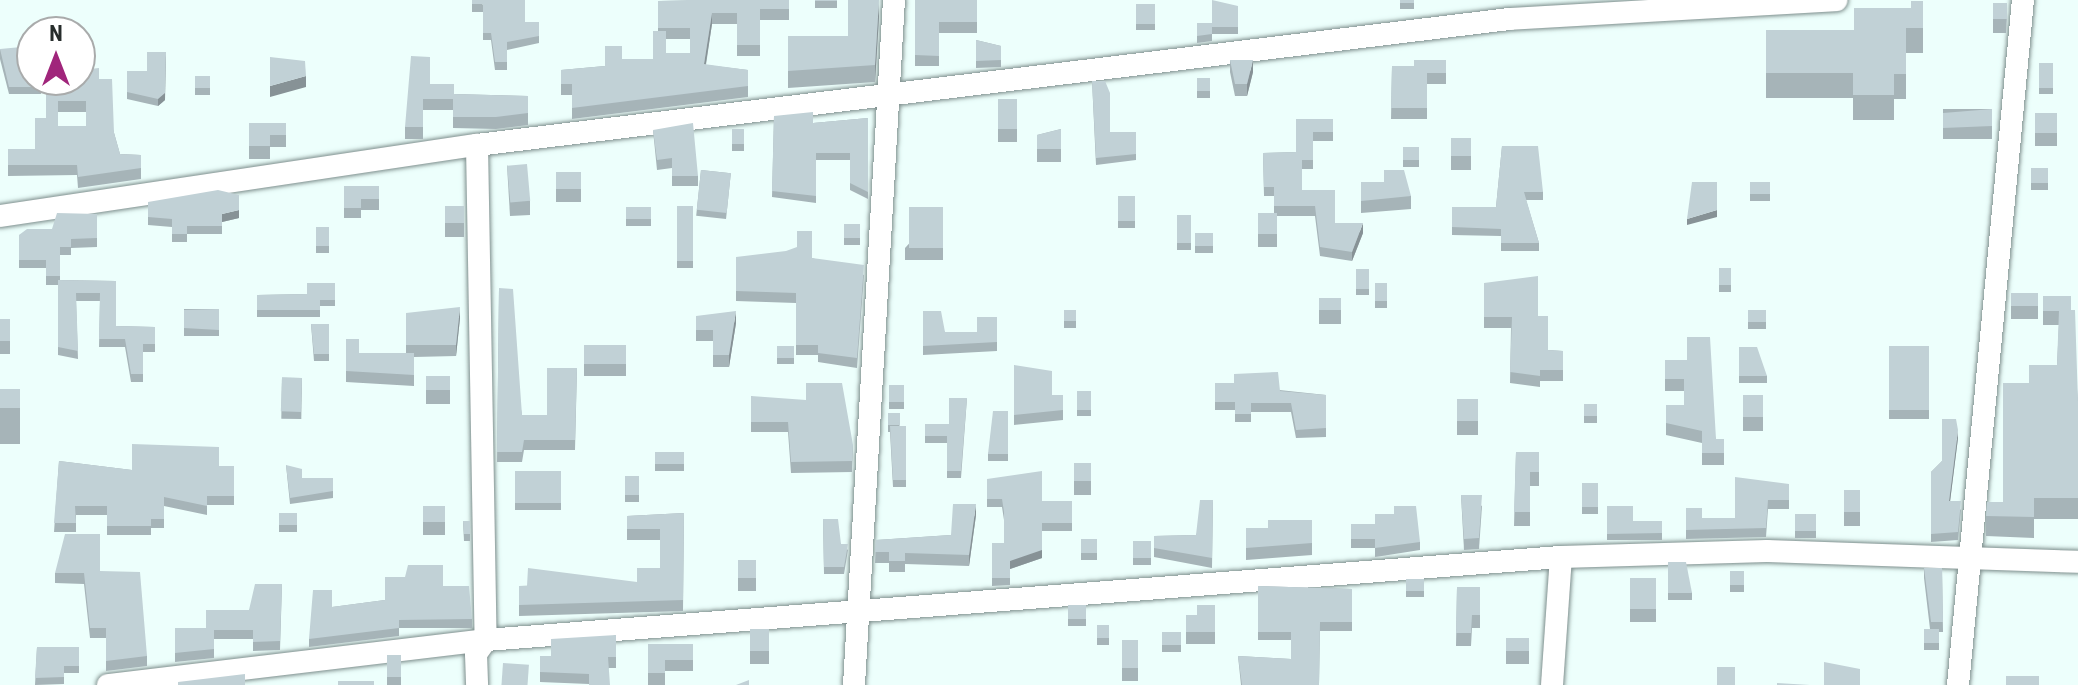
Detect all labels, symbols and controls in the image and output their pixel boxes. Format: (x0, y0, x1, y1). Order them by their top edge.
north arrow (16, 16, 96, 96)
text: N (49, 21, 63, 46)

